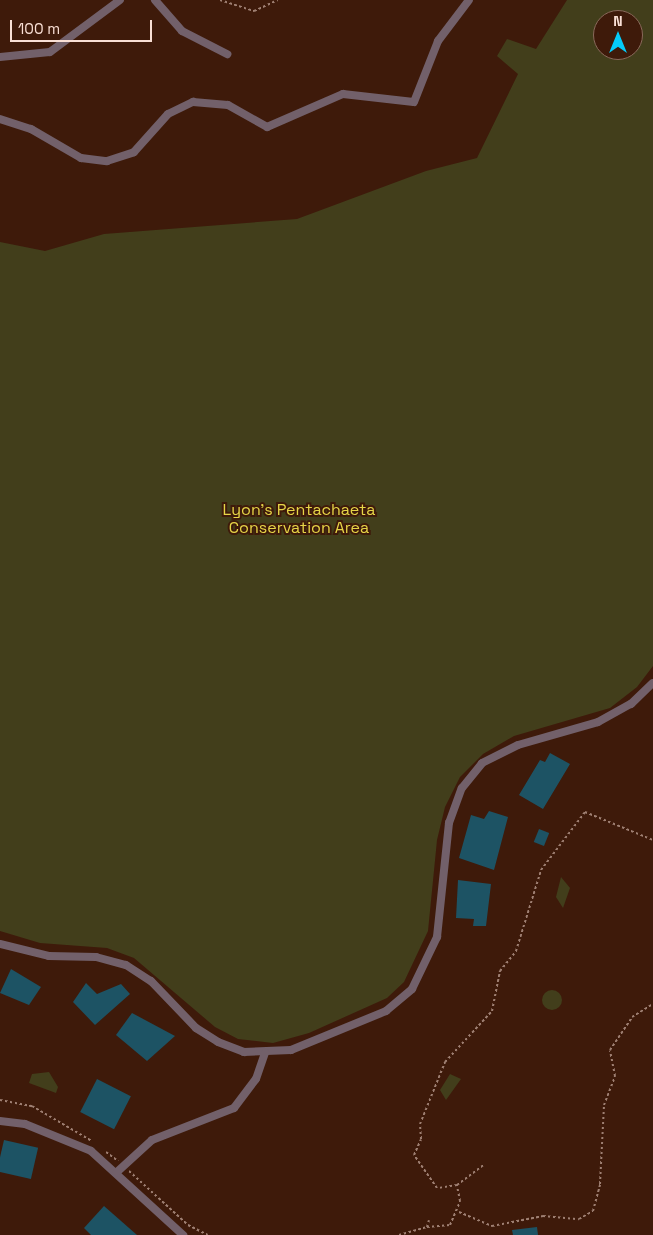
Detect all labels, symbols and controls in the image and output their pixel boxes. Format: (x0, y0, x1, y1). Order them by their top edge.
scale bar (12, 10, 155, 42)
north arrow (593, 10, 643, 60)
text: N (613, 12, 623, 30)
text: 100 m (18, 19, 60, 38)
park label: Lyon's Pentachaeta Conservation Area (223, 500, 375, 538)

